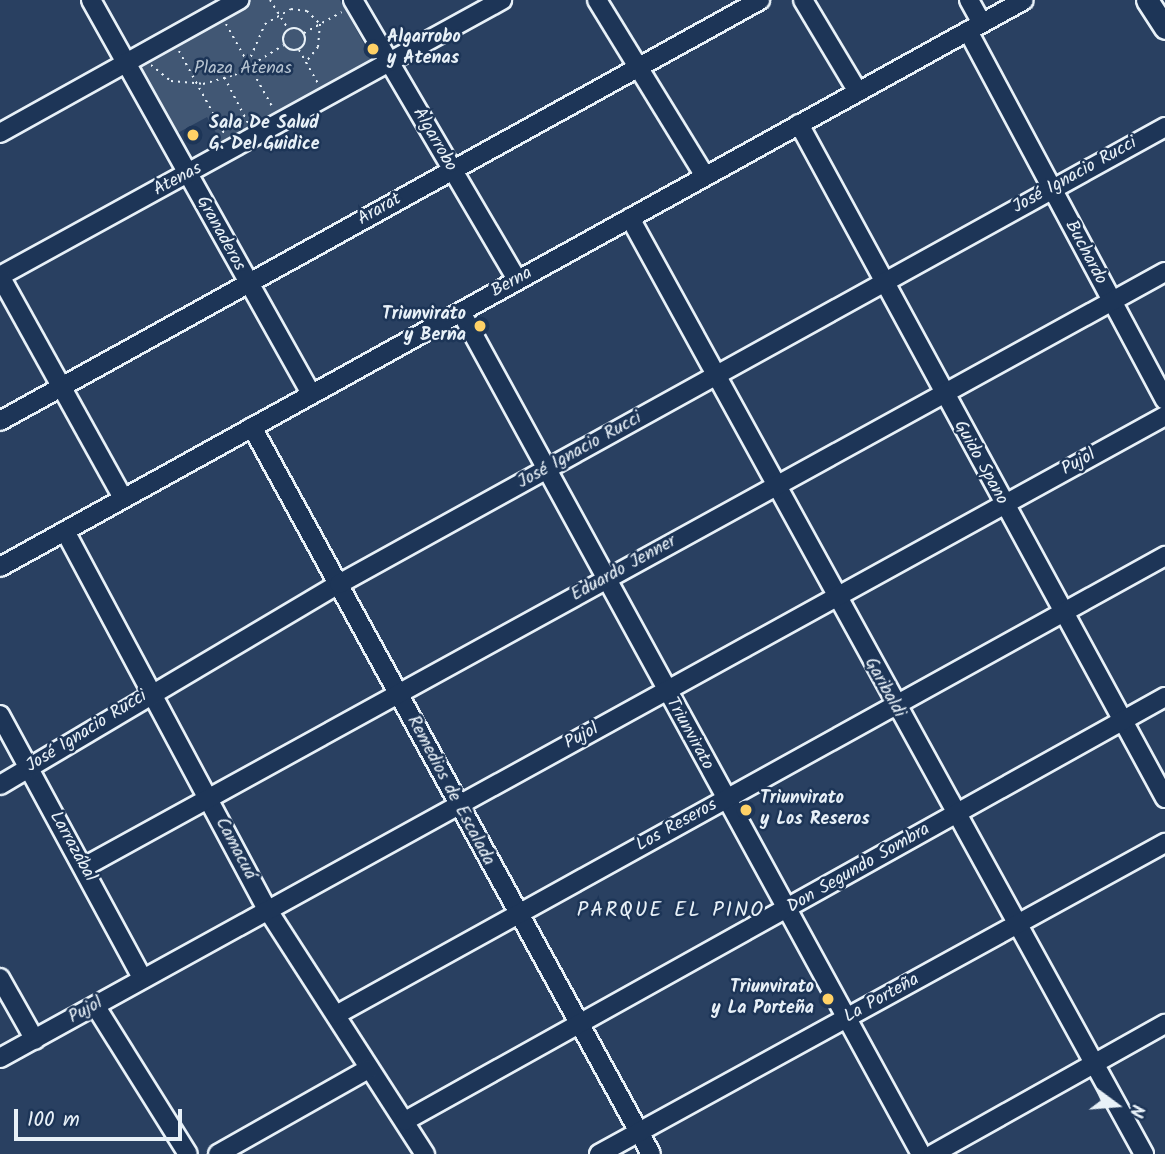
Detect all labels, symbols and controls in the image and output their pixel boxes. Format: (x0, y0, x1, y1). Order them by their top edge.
place label: Algarrobo y Atenas (387, 28, 461, 70)
marker: Algarrobo y Atenas (365, 41, 381, 57)
park label: Plaza Atenas (194, 58, 292, 80)
street label: Algarrobo (407, 104, 461, 176)
place label: Sala De Salud G. Del Guidice (209, 114, 320, 156)
marker: Sala De Salud G. Del Guidice (183, 125, 203, 145)
street label: José Ignacio Rucci (1009, 133, 1141, 219)
street label: Atenas (150, 158, 206, 202)
street label: Ararat (354, 189, 406, 231)
street label: Granaderos (191, 193, 249, 275)
street label: Buchardo (1059, 217, 1111, 289)
street label: Berna (488, 263, 536, 303)
place label: Triunvirato y Berna (382, 305, 466, 348)
marker: Triunvirato y Berna (472, 318, 488, 334)
street label: José Ignacio Rucci (514, 408, 646, 494)
street label: Guido Spano (948, 417, 1012, 509)
street label: Pujol (1058, 445, 1100, 481)
street label: Eduardo Jenner (568, 531, 680, 607)
street label: Garibaldi (859, 654, 909, 722)
street label: José Ignacio Rucci (22, 686, 152, 778)
street label: Triunvirato (660, 694, 718, 774)
street label: Remedios de Escalada (401, 712, 499, 870)
street label: Pujol (561, 719, 603, 755)
place label: Triunvirato y Los Reseros (760, 789, 870, 832)
street label: Los Reseros (633, 795, 721, 857)
marker: Triunvirato y Los Reseros (738, 802, 754, 818)
street label: Larrazábal (44, 808, 100, 886)
street label: Camacuá (210, 814, 260, 884)
street label: Don Segundo Sombra (784, 819, 934, 919)
district label: PARQUE EL PINO (579, 898, 763, 924)
street label: La Porteña (841, 970, 923, 1028)
place label: Triunvirato y La Porteña (711, 978, 814, 1020)
marker: Triunvirato y La Porteña (820, 991, 836, 1007)
street label: Pujol (65, 993, 107, 1029)
north arrow (1081, 1070, 1151, 1140)
scale bar (18, 1094, 186, 1138)
text: N (1120, 1101, 1152, 1121)
text: 100 m (27, 1104, 80, 1137)

